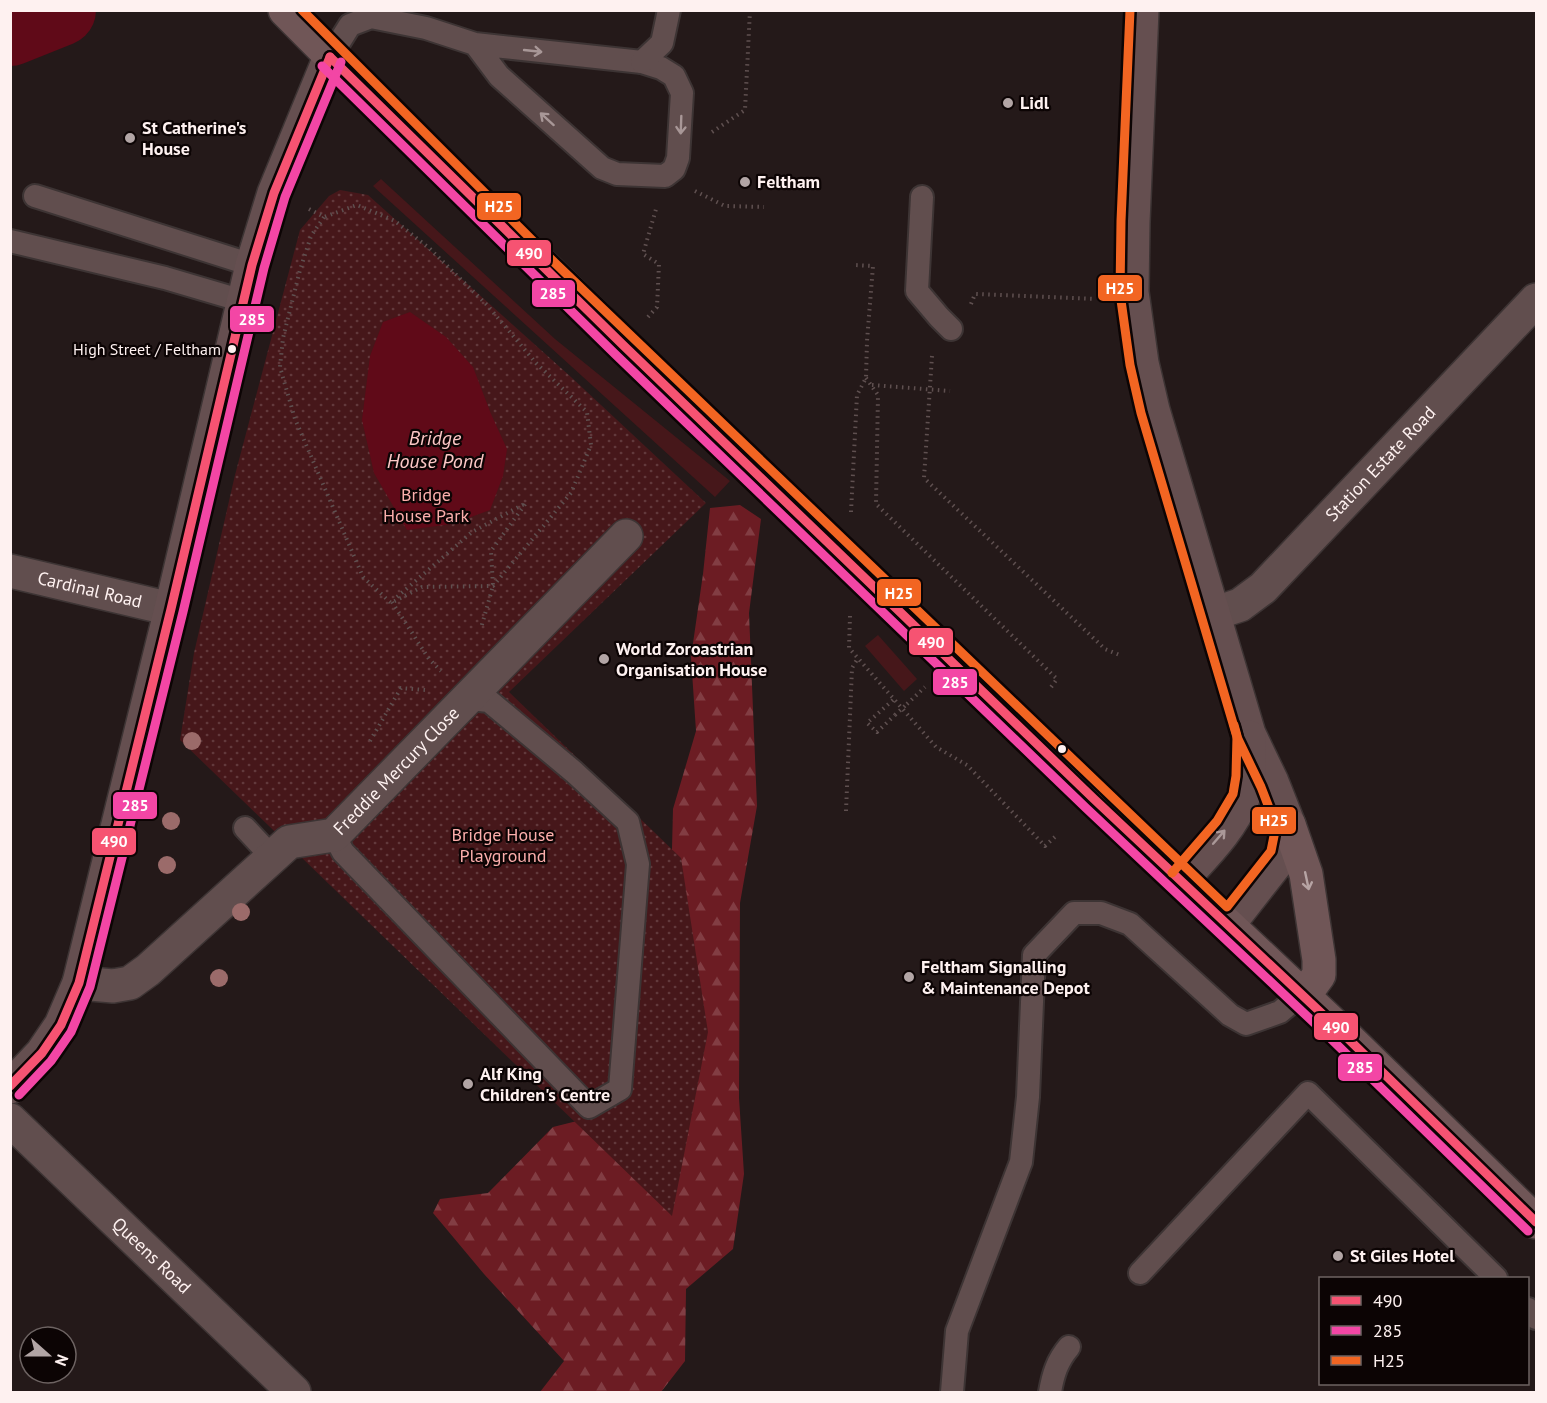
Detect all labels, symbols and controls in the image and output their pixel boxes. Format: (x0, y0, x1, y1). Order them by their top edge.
one-way arrow (523, 46, 542, 57)
place label: Lidl (1020, 91, 1050, 114)
marker: Lidl (1001, 96, 1015, 110)
one-way arrow (540, 112, 555, 126)
one-way arrow (675, 114, 686, 134)
place label: St Catherine's House (142, 116, 247, 160)
marker: St Catherine's House (123, 131, 137, 145)
place label: Feltham (757, 170, 820, 193)
marker: Feltham (738, 175, 752, 189)
line badge: H25 (476, 192, 522, 221)
text: H25 (485, 196, 513, 216)
line badge: 490 (506, 239, 552, 267)
text: 490 (515, 243, 543, 263)
line badge: H25 (1097, 274, 1143, 302)
text: H25 (1106, 278, 1134, 298)
line badge: 285 (531, 279, 576, 308)
text: 285 (539, 283, 567, 303)
line badge: 285 (229, 305, 275, 333)
text: 285 (238, 309, 266, 329)
place label: High Street / Feltham (73, 339, 221, 359)
marker: High Street / Feltham (226, 343, 238, 355)
street label: Station Estate Road (1320, 401, 1440, 526)
water label: Bridge House Pond (387, 425, 484, 474)
park label: Bridge House Park (383, 483, 469, 527)
street label: Cardinal Road (35, 566, 144, 613)
line badge: H25 (876, 578, 922, 607)
text: H25 (885, 583, 913, 603)
line badge: 490 (908, 627, 954, 656)
text: 490 (917, 632, 945, 652)
place label: World Zoroastrian Organisation House (616, 637, 767, 681)
marker: World Zoroastrian Organisation House (597, 652, 611, 666)
line badge: 285 (932, 668, 978, 696)
text: 285 (941, 672, 969, 692)
street label: Freddie Mercury Close (328, 702, 464, 840)
unlabelled marker (1056, 743, 1068, 755)
line badge: 285 (112, 791, 158, 820)
text: 285 (121, 795, 149, 815)
line badge: H25 (1251, 806, 1297, 835)
text: H25 (1260, 810, 1288, 830)
park label: Bridge House Playground (452, 823, 554, 867)
line badge: 490 (91, 827, 137, 856)
one-way arrow (1212, 830, 1226, 845)
text: 490 (100, 831, 128, 851)
one-way arrow (1302, 871, 1313, 890)
place label: Feltham Signalling & Maintenance Depot (921, 955, 1090, 999)
marker: Feltham Signalling & Maintenance Depot (902, 970, 916, 984)
line badge: 490 (1313, 1012, 1359, 1041)
text: 490 (1322, 1017, 1350, 1037)
line badge: 285 (1337, 1053, 1383, 1082)
text: 285 (1346, 1057, 1374, 1077)
place label: Alf King Children's Centre (480, 1062, 610, 1106)
marker: Alf King Children's Centre (461, 1077, 475, 1091)
street label: Queens Road (108, 1212, 196, 1298)
place label: St Giles Hotel (1350, 1244, 1455, 1267)
marker: St Giles Hotel (1331, 1249, 1345, 1263)
legend (1319, 1277, 1529, 1385)
text: 490 (1373, 1289, 1403, 1312)
text: 285 (1373, 1319, 1402, 1342)
north arrow (18, 1325, 78, 1385)
text: H25 (1373, 1349, 1405, 1372)
text: N (51, 1352, 73, 1369)

